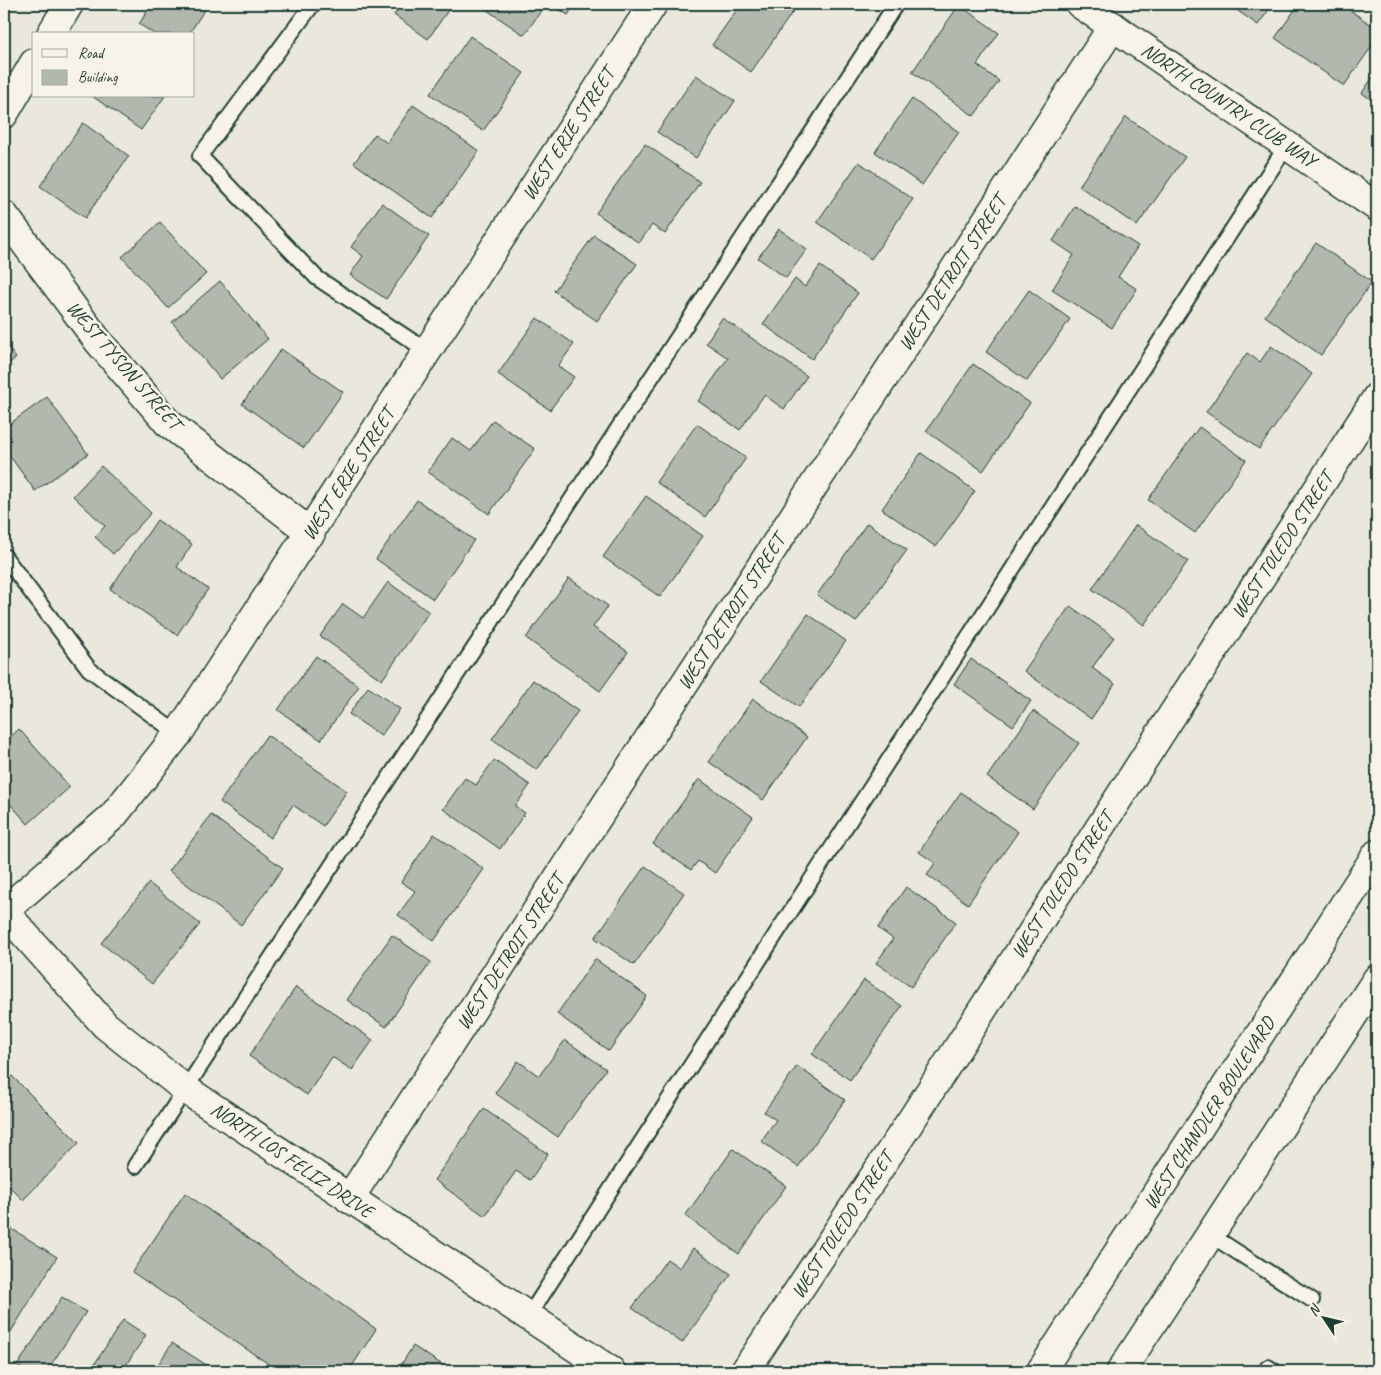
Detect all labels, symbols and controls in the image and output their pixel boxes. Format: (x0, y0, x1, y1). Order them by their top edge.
legend (32, 32, 195, 98)
street label: NORTH COUNTRY CLUB WAY (1137, 37, 1324, 175)
text: Road (78, 44, 105, 63)
street label: WEST ERIE STREET (516, 59, 623, 205)
text: Building (78, 68, 118, 87)
street label: WEST DETROIT STREET (893, 187, 1014, 355)
street label: WEST TYSON STREET (61, 295, 190, 438)
street label: WEST ERIE STREET (296, 399, 403, 545)
street label: WEST TOLEDO STREET (1225, 464, 1341, 623)
street label: WEST DETROIT STREET (672, 526, 793, 694)
street label: WEST TOLEDO STREET (1005, 804, 1121, 963)
street label: WEST DETROIT STREET (451, 866, 572, 1034)
street label: WEST CHANDLER BOULEVARD (1138, 1011, 1281, 1214)
street label: NORTH LOS FELIZ DRIVE (206, 1096, 380, 1225)
street label: WEST TOLEDO STREET (785, 1144, 901, 1303)
north arrow (1298, 1292, 1348, 1342)
text: N (1304, 1300, 1325, 1319)

